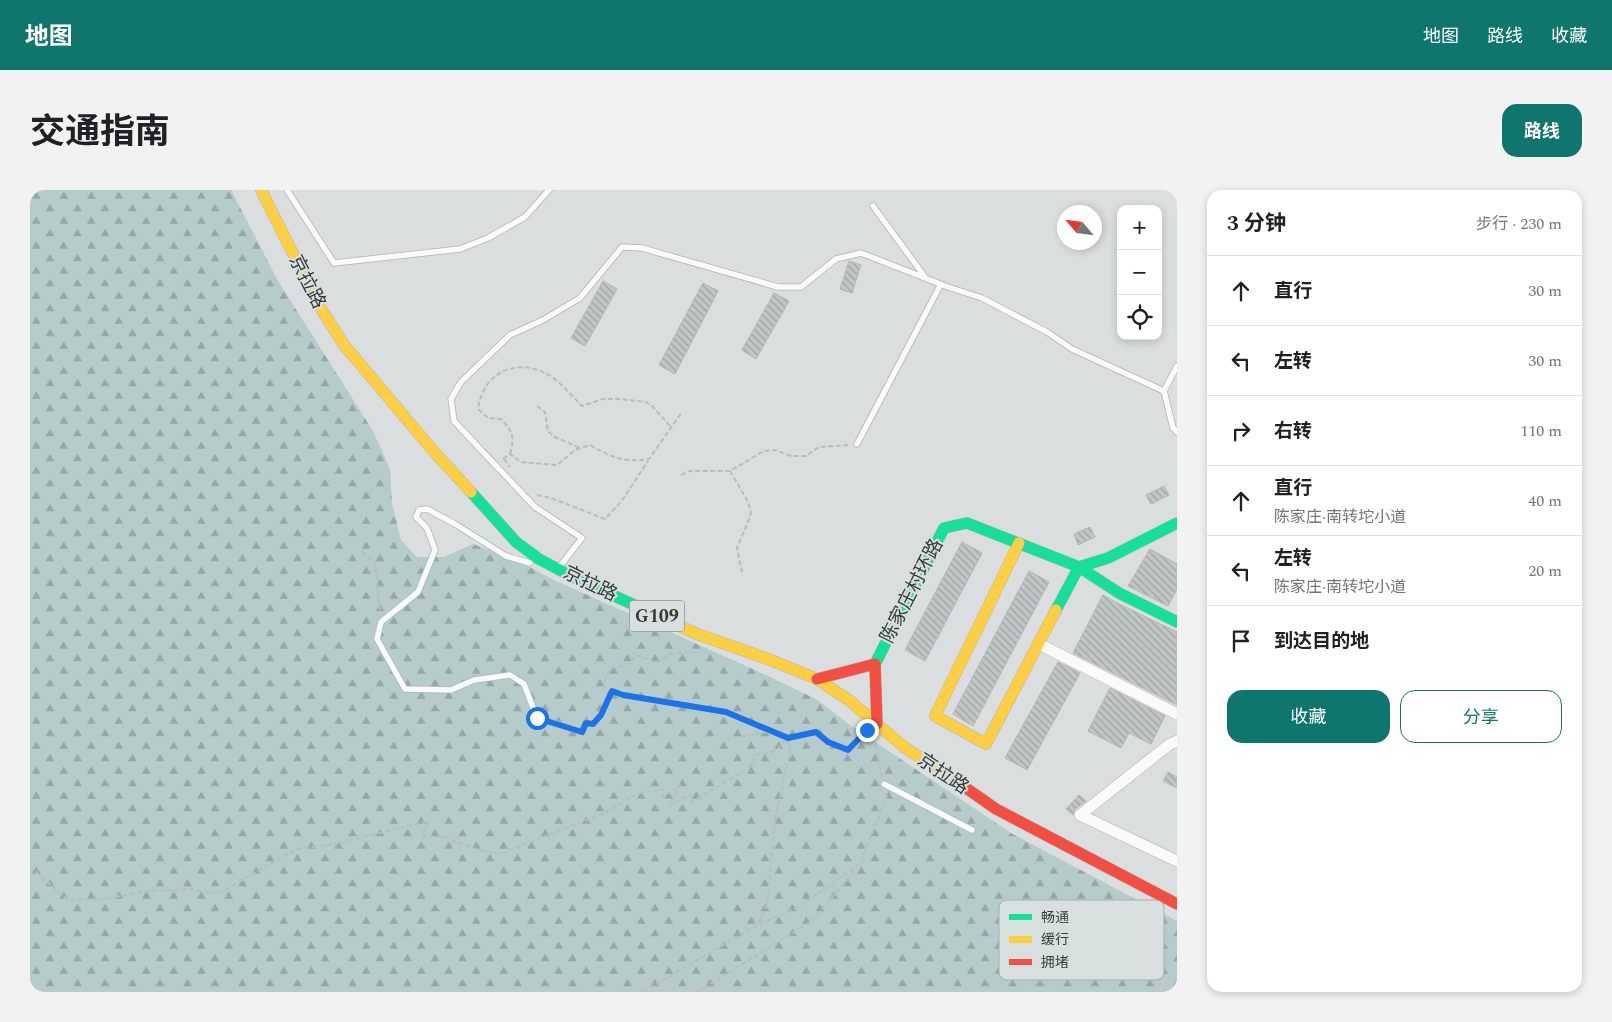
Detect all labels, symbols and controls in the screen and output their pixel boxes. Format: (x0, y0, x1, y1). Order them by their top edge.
text: 地图 (25, 19, 73, 55)
text: 地图 (1423, 23, 1459, 50)
text: 路线 (1487, 23, 1523, 50)
text: 收藏 (1551, 23, 1587, 50)
button: 路线 (1502, 104, 1582, 157)
text: 交通指南 (30, 106, 170, 159)
north arrow (1057, 205, 1102, 250)
map controls (1117, 205, 1162, 340)
button: + (1117, 205, 1162, 250)
text: 3 分钟 (1227, 208, 1286, 240)
text: 步行 · 230 m (1476, 212, 1562, 236)
street label: 京拉路 (281, 250, 333, 314)
button: − (1117, 250, 1162, 295)
icon: ahead (1227, 277, 1255, 305)
text: 直行 (1274, 277, 1312, 306)
text: 30 m (1528, 279, 1562, 303)
button: locate (1117, 295, 1162, 340)
icon: left (1227, 347, 1255, 375)
text: 左转 (1274, 347, 1312, 376)
text: 30 m (1528, 349, 1562, 373)
icon: right (1227, 417, 1255, 445)
text: 右转 (1274, 417, 1312, 446)
text: 110 m (1520, 419, 1562, 443)
text: 直行 (1274, 474, 1312, 503)
icon: ahead (1227, 487, 1255, 515)
text: 40 m (1528, 489, 1562, 513)
text: 陈家庄·南转坨小道 (1274, 505, 1406, 529)
street label: 陈家庄村环路 (873, 534, 951, 648)
text: 左转 (1274, 544, 1312, 573)
icon: left (1227, 557, 1255, 585)
street label: 京拉路 (558, 558, 622, 610)
text: 20 m (1528, 559, 1562, 583)
text: 陈家庄·南转坨小道 (1274, 575, 1406, 599)
road number: G109 (630, 601, 684, 632)
icon: arrive (1227, 627, 1255, 655)
text: 到达目的地 (1274, 627, 1369, 656)
button: 收藏 (1227, 690, 1390, 743)
button: 分享 (1400, 690, 1562, 743)
route start (526, 707, 549, 730)
route end (856, 719, 879, 742)
street label: 京拉路 (911, 746, 975, 802)
legend (999, 900, 1164, 980)
text: 畅通 (1041, 907, 1069, 928)
text: 缓行 (1041, 929, 1069, 950)
text: 拥堵 (1041, 952, 1069, 973)

